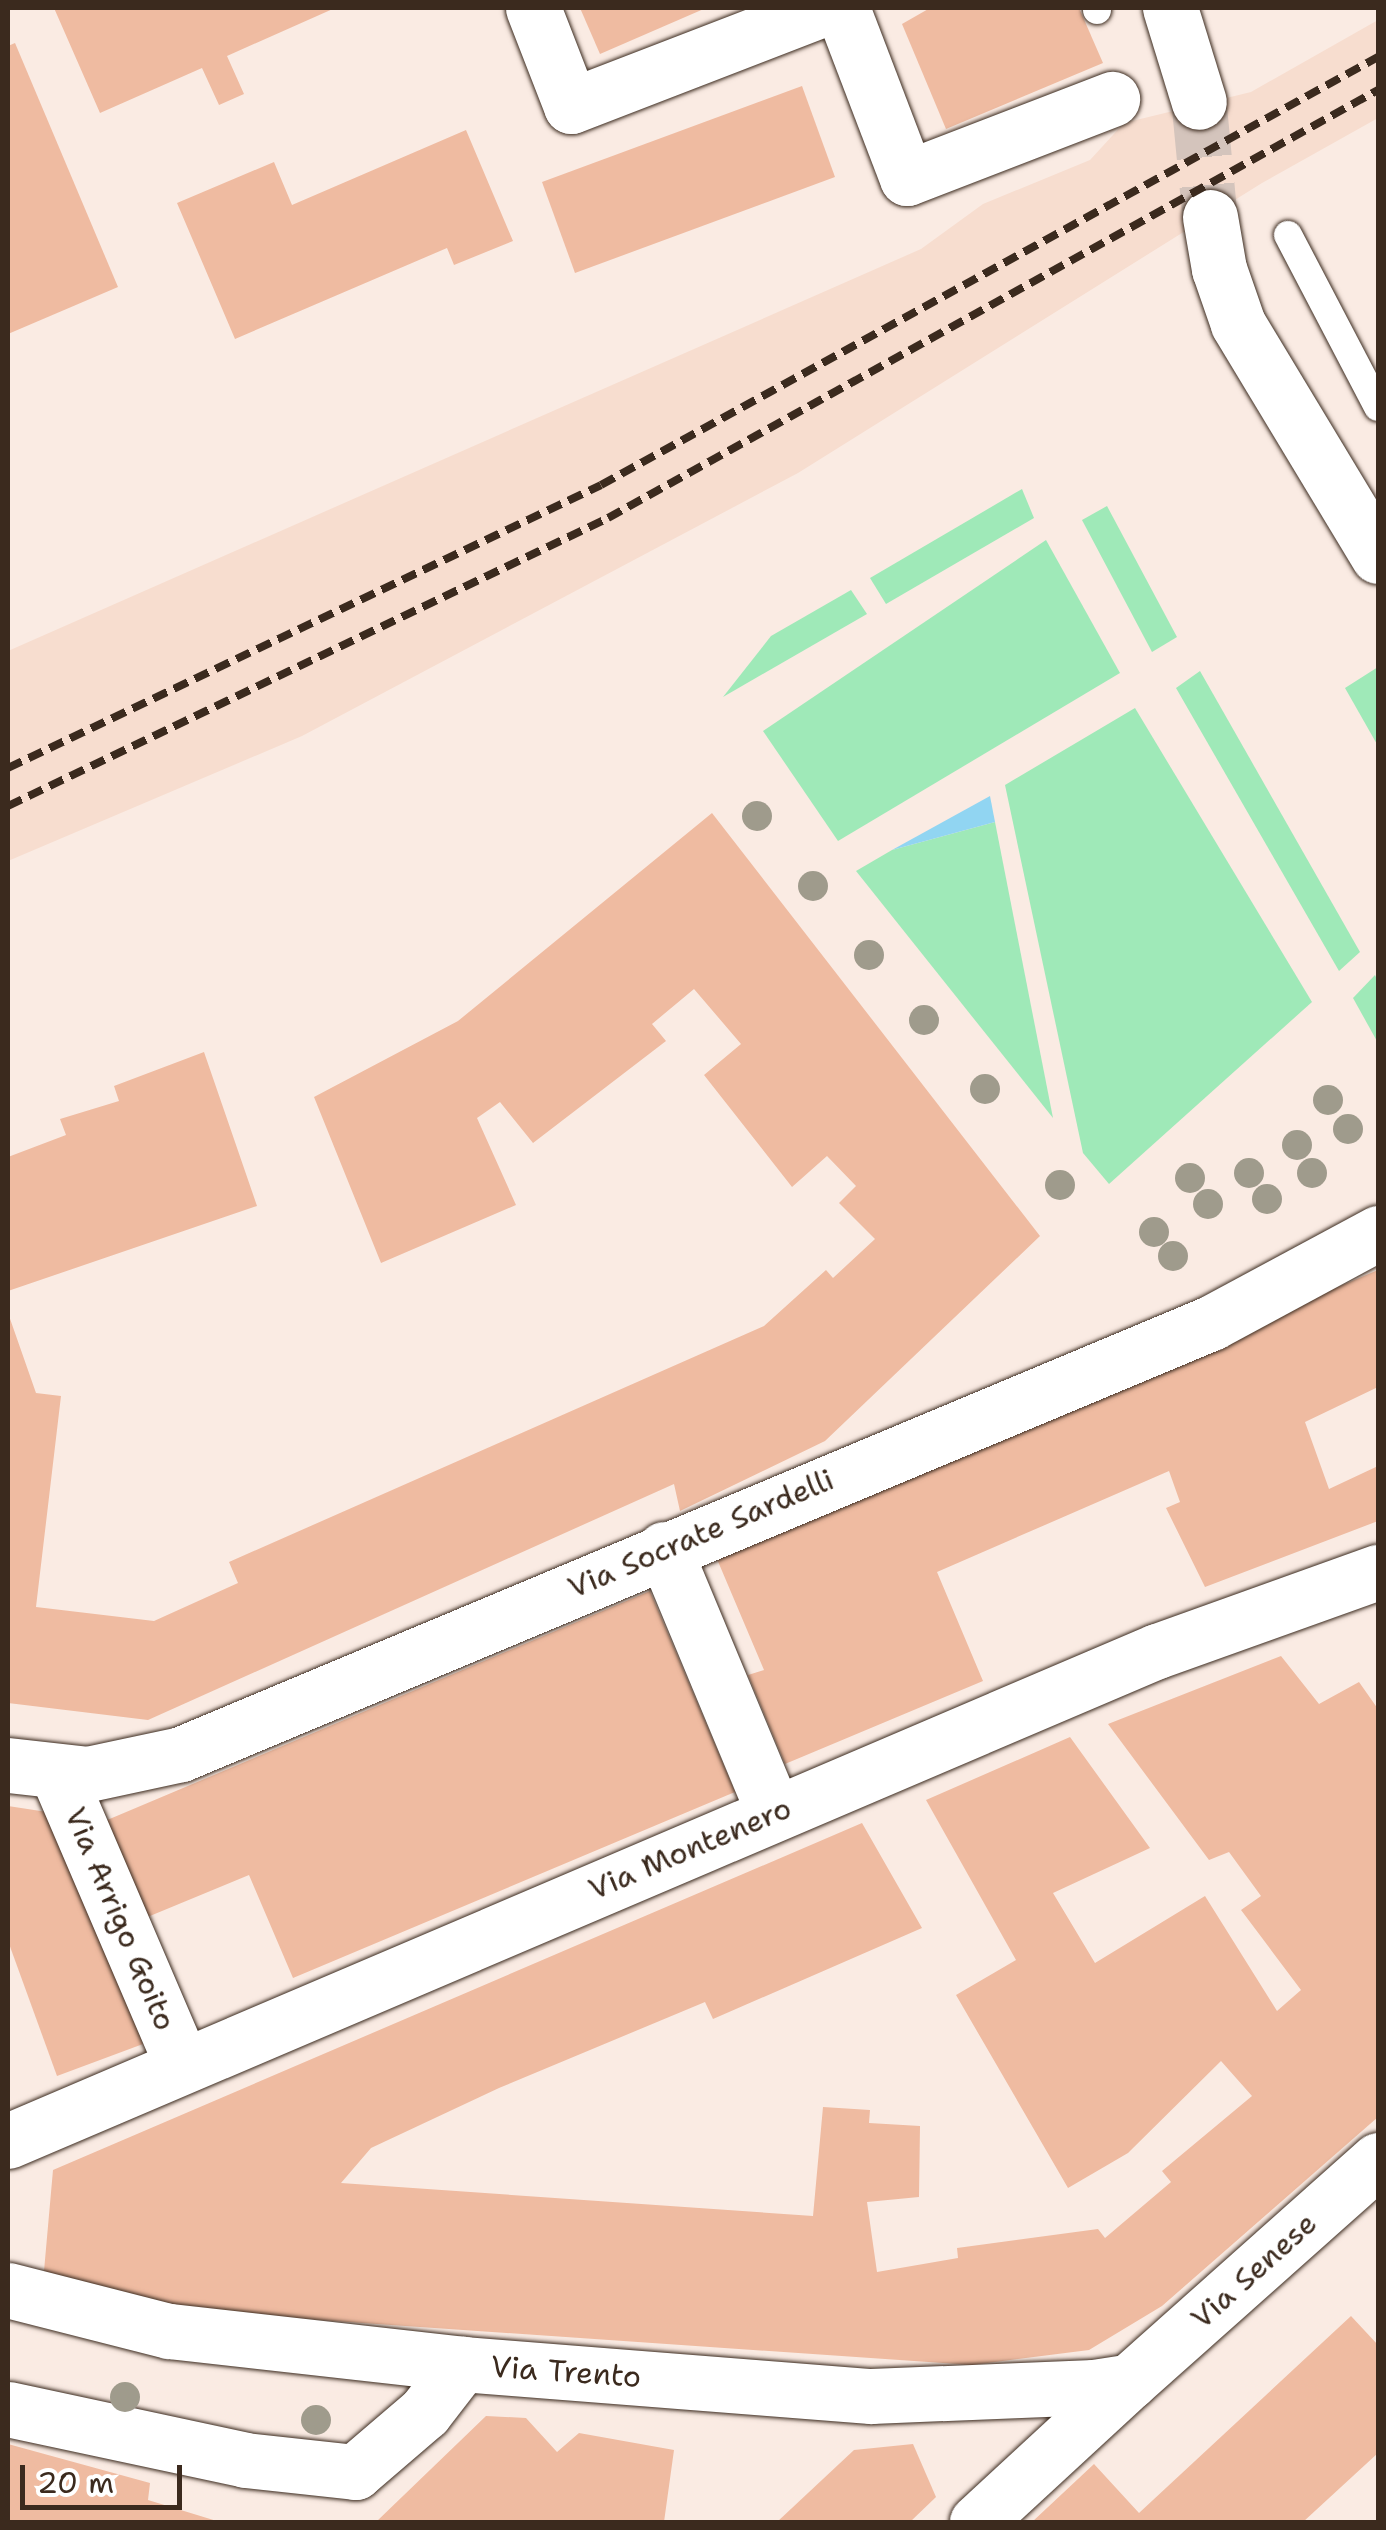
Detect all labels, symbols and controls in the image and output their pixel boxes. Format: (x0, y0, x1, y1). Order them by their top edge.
street label: Via Socrate Sardelli (563, 1462, 839, 1606)
street label: Via Montenero (583, 1790, 797, 1908)
street label: Via Arrigo Goito (57, 1802, 183, 2036)
street label: Via Senese (1184, 2205, 1324, 2337)
street label: Via Trento (490, 2349, 642, 2395)
scale bar (25, 2445, 188, 2507)
text: 20 m (37, 2462, 114, 2503)

